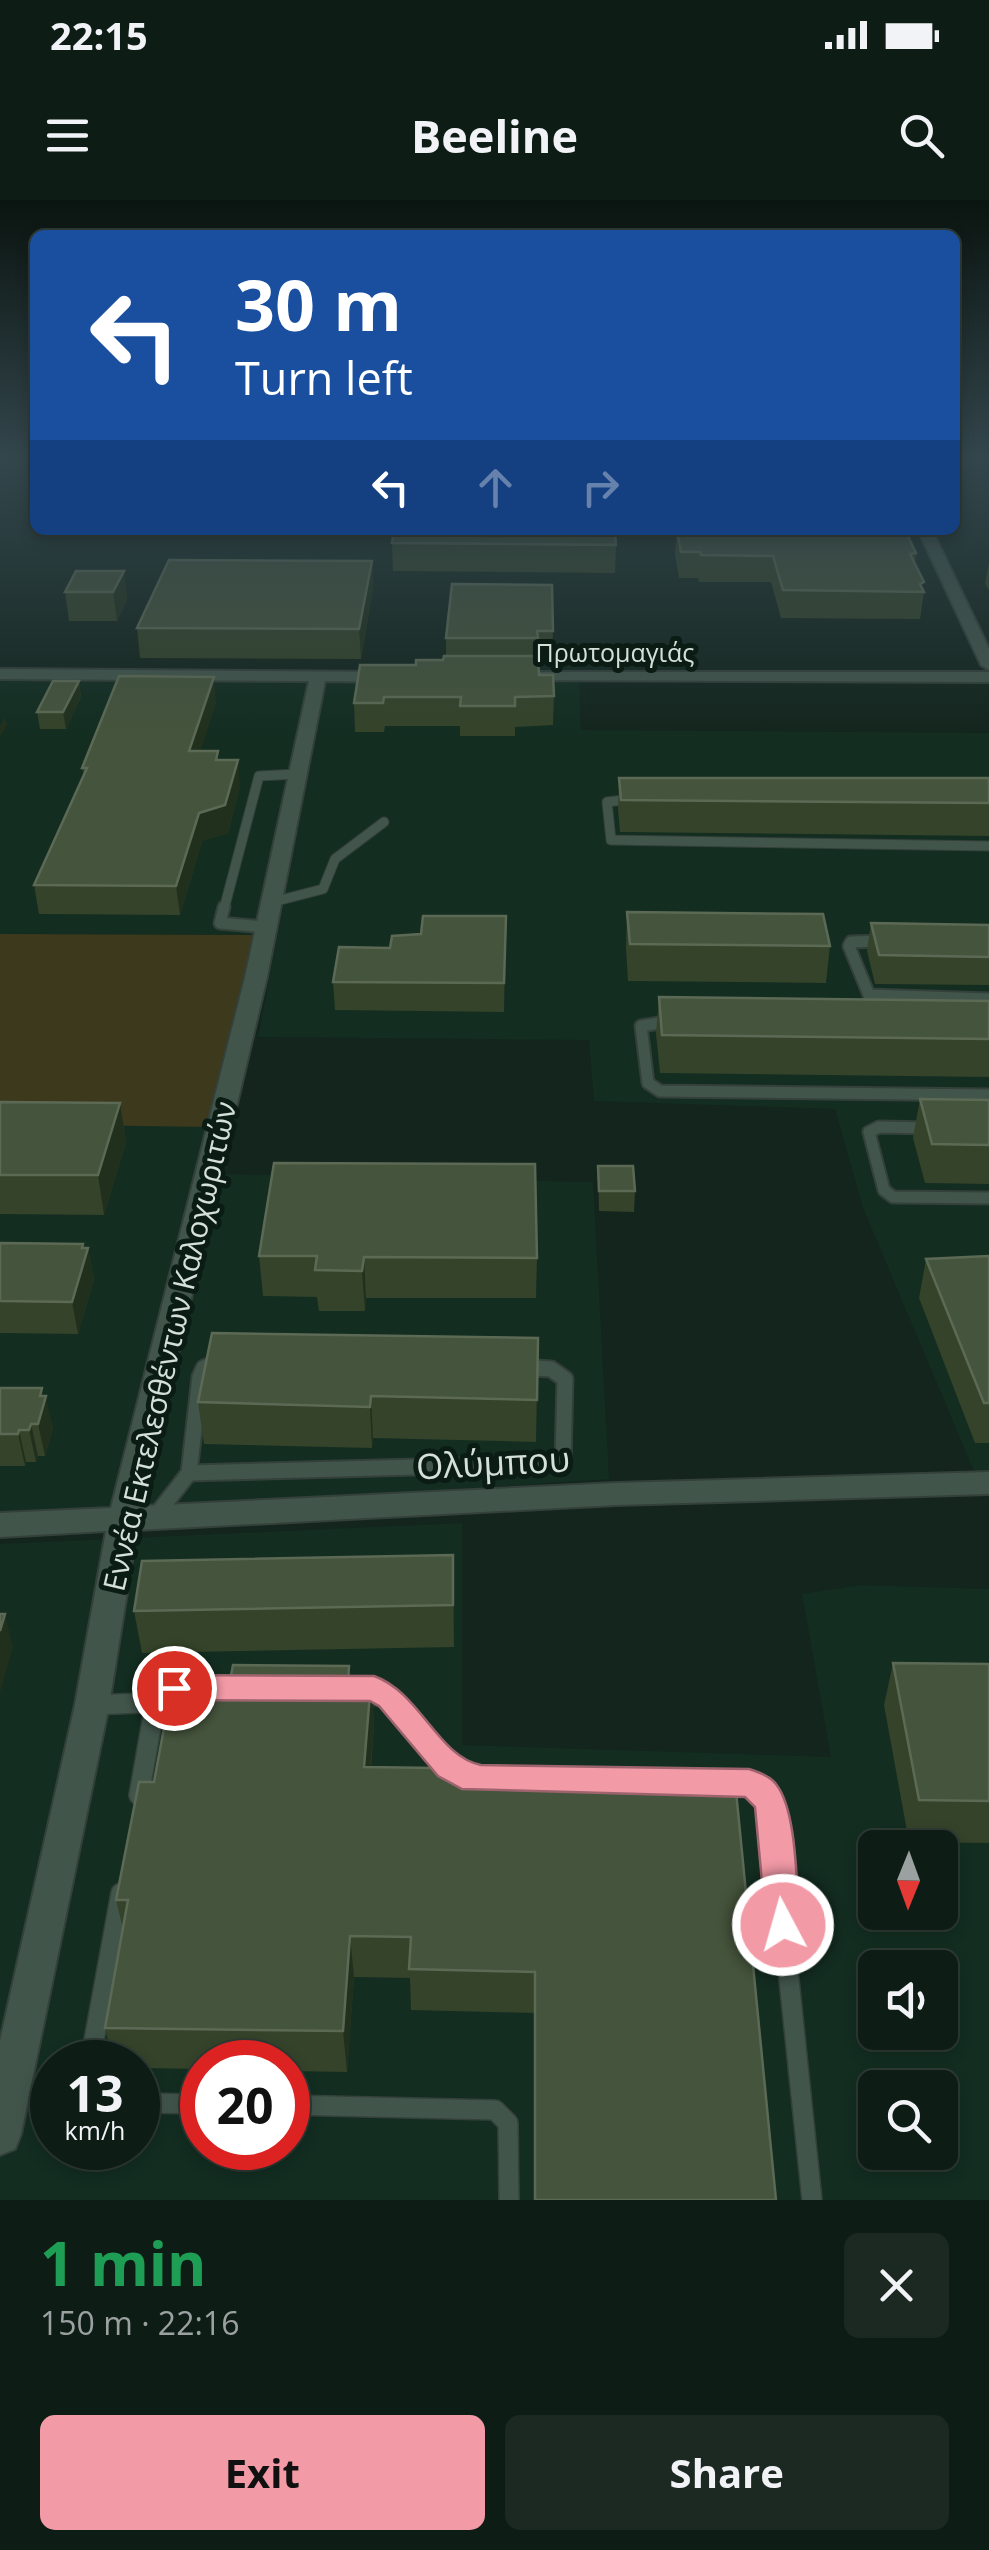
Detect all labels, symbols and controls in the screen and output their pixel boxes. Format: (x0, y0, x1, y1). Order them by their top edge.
text: 22:15 (50, 9, 148, 61)
text: Beeline (411, 105, 578, 166)
icon: menu (40, 108, 95, 163)
icon: search (894, 108, 949, 163)
text: 30 m (235, 256, 402, 352)
icon: left (70, 270, 200, 400)
text: Turn left (235, 347, 413, 408)
icon: left (363, 460, 418, 515)
icon: ahead (468, 460, 523, 515)
icon: right (573, 460, 628, 515)
street label: Πρωτομαγιάς (536, 635, 694, 669)
street label: Εννέα Εκτελεσθέντων Καλοχωριτών (93, 1097, 245, 1595)
street label: Ολύμπου (415, 1434, 571, 1490)
pin (132, 1646, 217, 1731)
icon: arrive (147, 1661, 202, 1716)
north arrow (858, 1830, 958, 1930)
map controls (858, 1830, 958, 2170)
position arrow (731, 1873, 835, 1977)
button: sound (858, 1950, 958, 2050)
speed limit sign: 20 (180, 2040, 310, 2170)
text: 13 (66, 2059, 124, 2127)
button: search (858, 2070, 958, 2170)
text: km/h (65, 2113, 125, 2147)
text: 1 min (40, 2222, 207, 2304)
button: close (844, 2233, 949, 2338)
text: 150 m · 22:16 (40, 2301, 239, 2344)
button: Exit (40, 2415, 485, 2530)
button: Share (505, 2415, 949, 2530)

